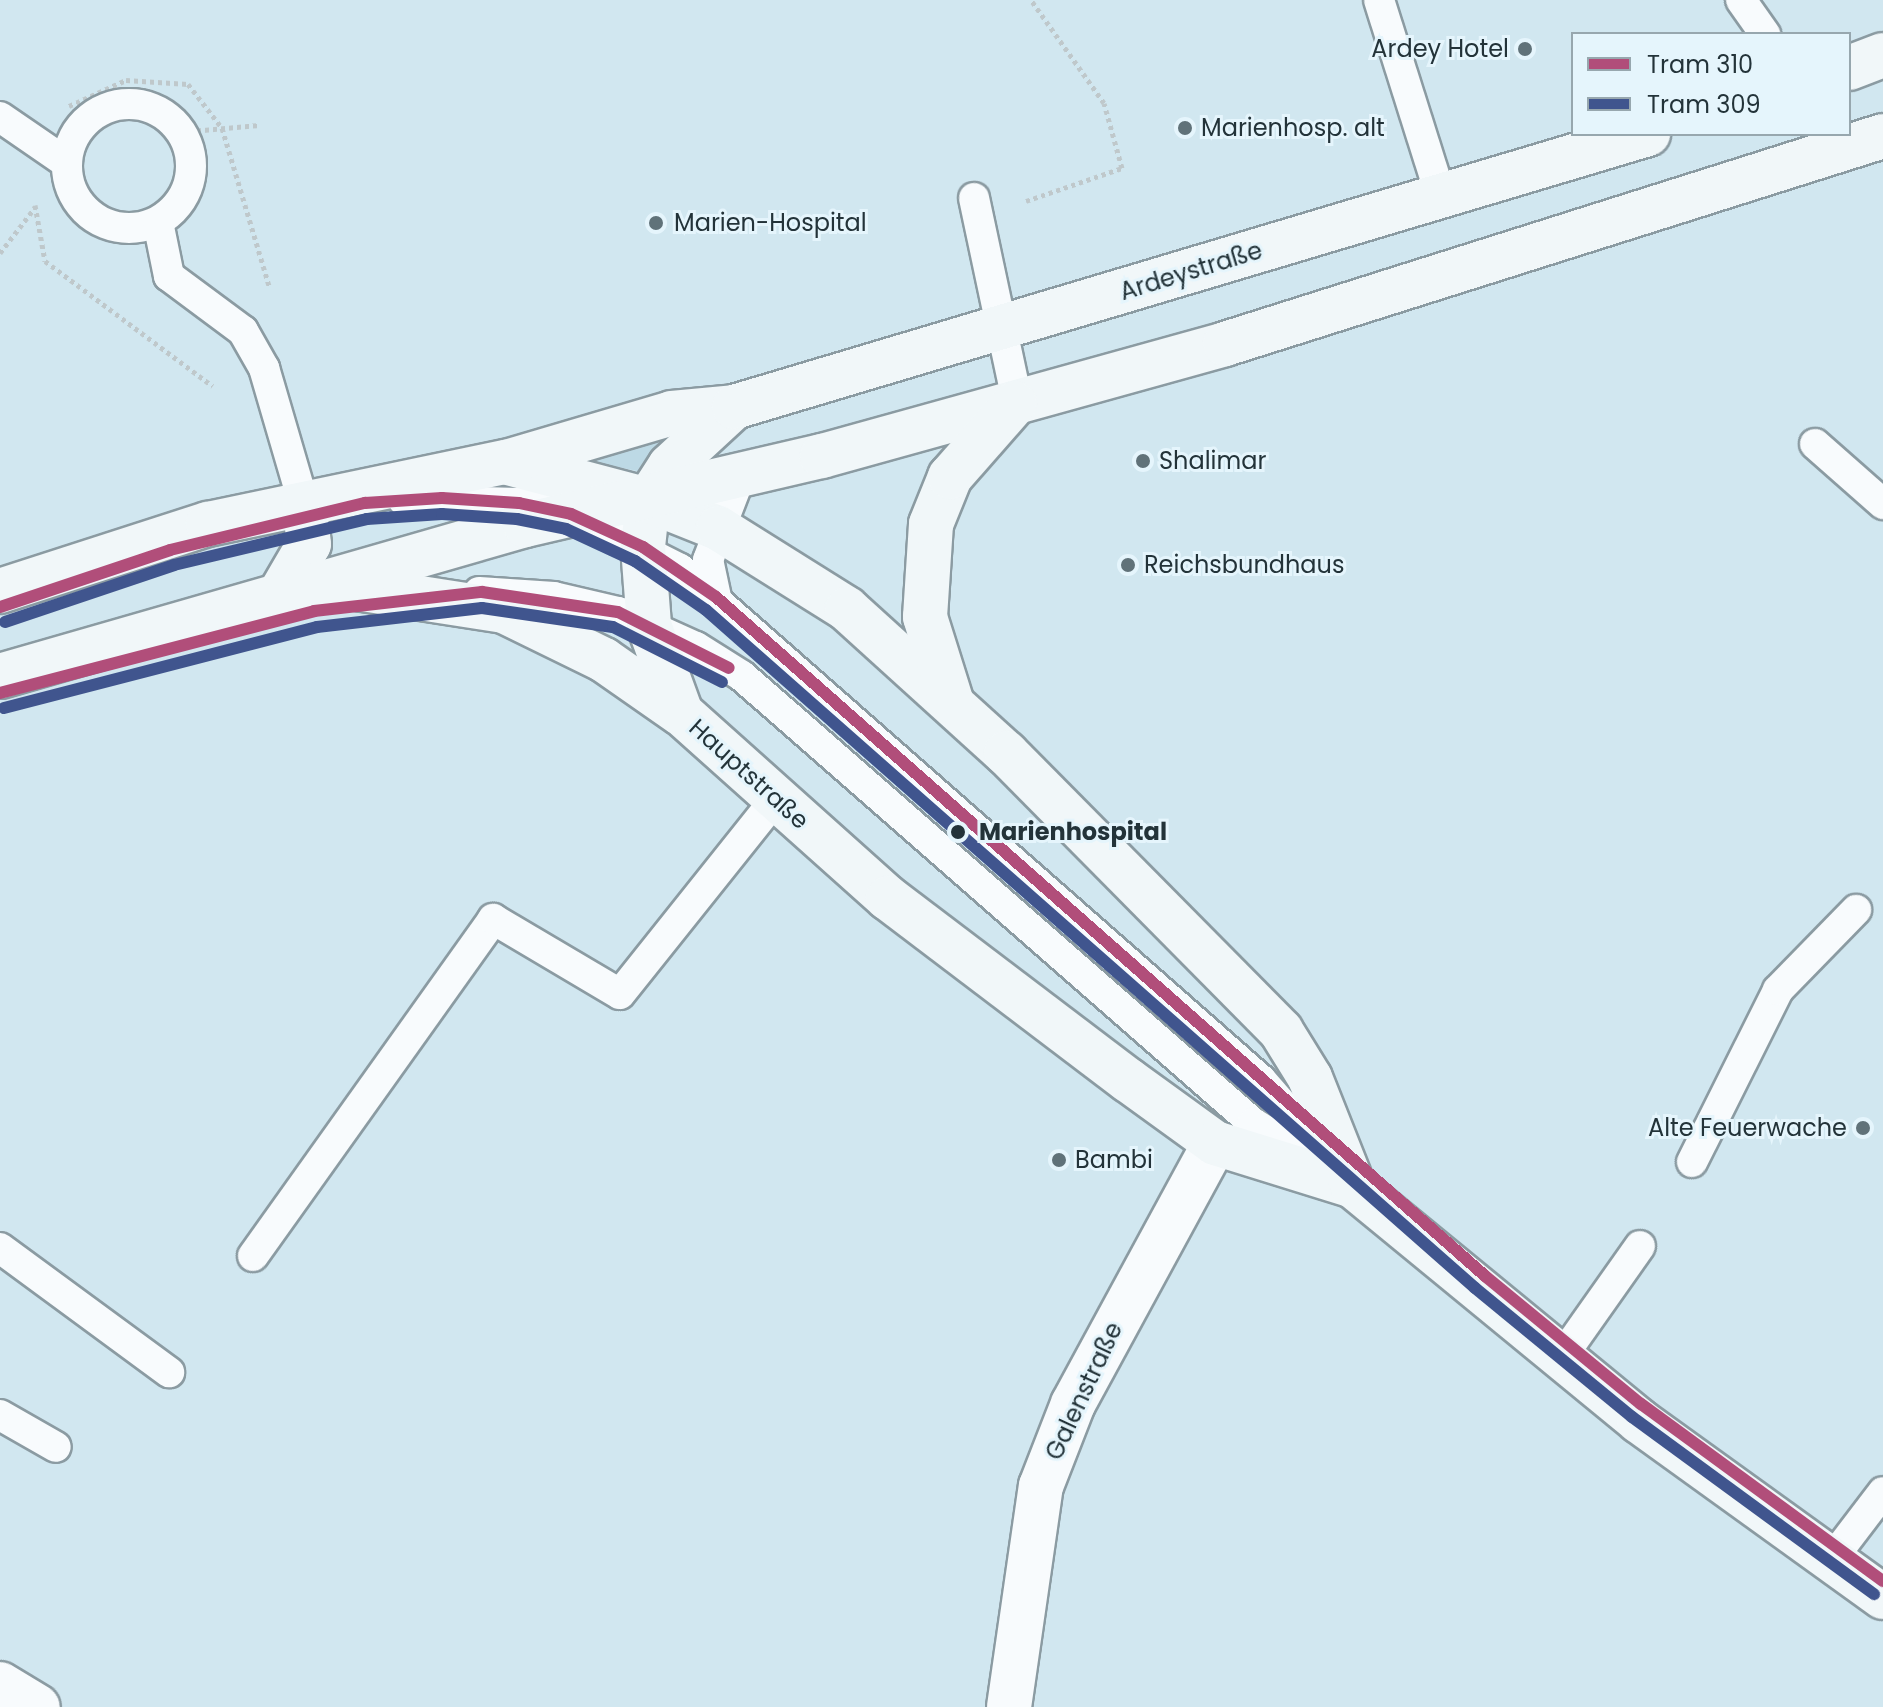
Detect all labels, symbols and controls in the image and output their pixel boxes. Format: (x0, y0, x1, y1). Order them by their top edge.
legend (1571, 32, 1851, 136)
place label: Ardey Hotel (1371, 35, 1509, 63)
marker: Ardey Hotel (1516, 40, 1534, 58)
text: Tram 310 (1647, 48, 1753, 81)
text: Tram 309 (1647, 88, 1761, 121)
place label: Marienhosp. alt (1201, 114, 1385, 142)
marker: Marienhosp. alt (1176, 119, 1194, 137)
place label: Marien-Hospital (674, 209, 867, 237)
marker: Marien-Hospital (645, 212, 667, 234)
street label: Ardeystraße (1116, 236, 1266, 306)
place label: Shalimar (1159, 447, 1266, 475)
marker: Shalimar (1134, 452, 1152, 470)
place label: Reichsbundhaus (1144, 551, 1344, 579)
marker: Reichsbundhaus (1119, 556, 1137, 574)
street label: Hauptstraße (683, 713, 815, 835)
marker: Marienhospital (944, 818, 972, 846)
place label: Marienhospital (979, 818, 1167, 846)
place label: Alte Feuerwache (1648, 1114, 1847, 1142)
marker: Alte Feuerwache (1854, 1119, 1872, 1137)
place label: Bambi (1075, 1146, 1153, 1174)
marker: Bambi (1050, 1151, 1068, 1169)
street label: Galenstraße (1040, 1318, 1128, 1464)

